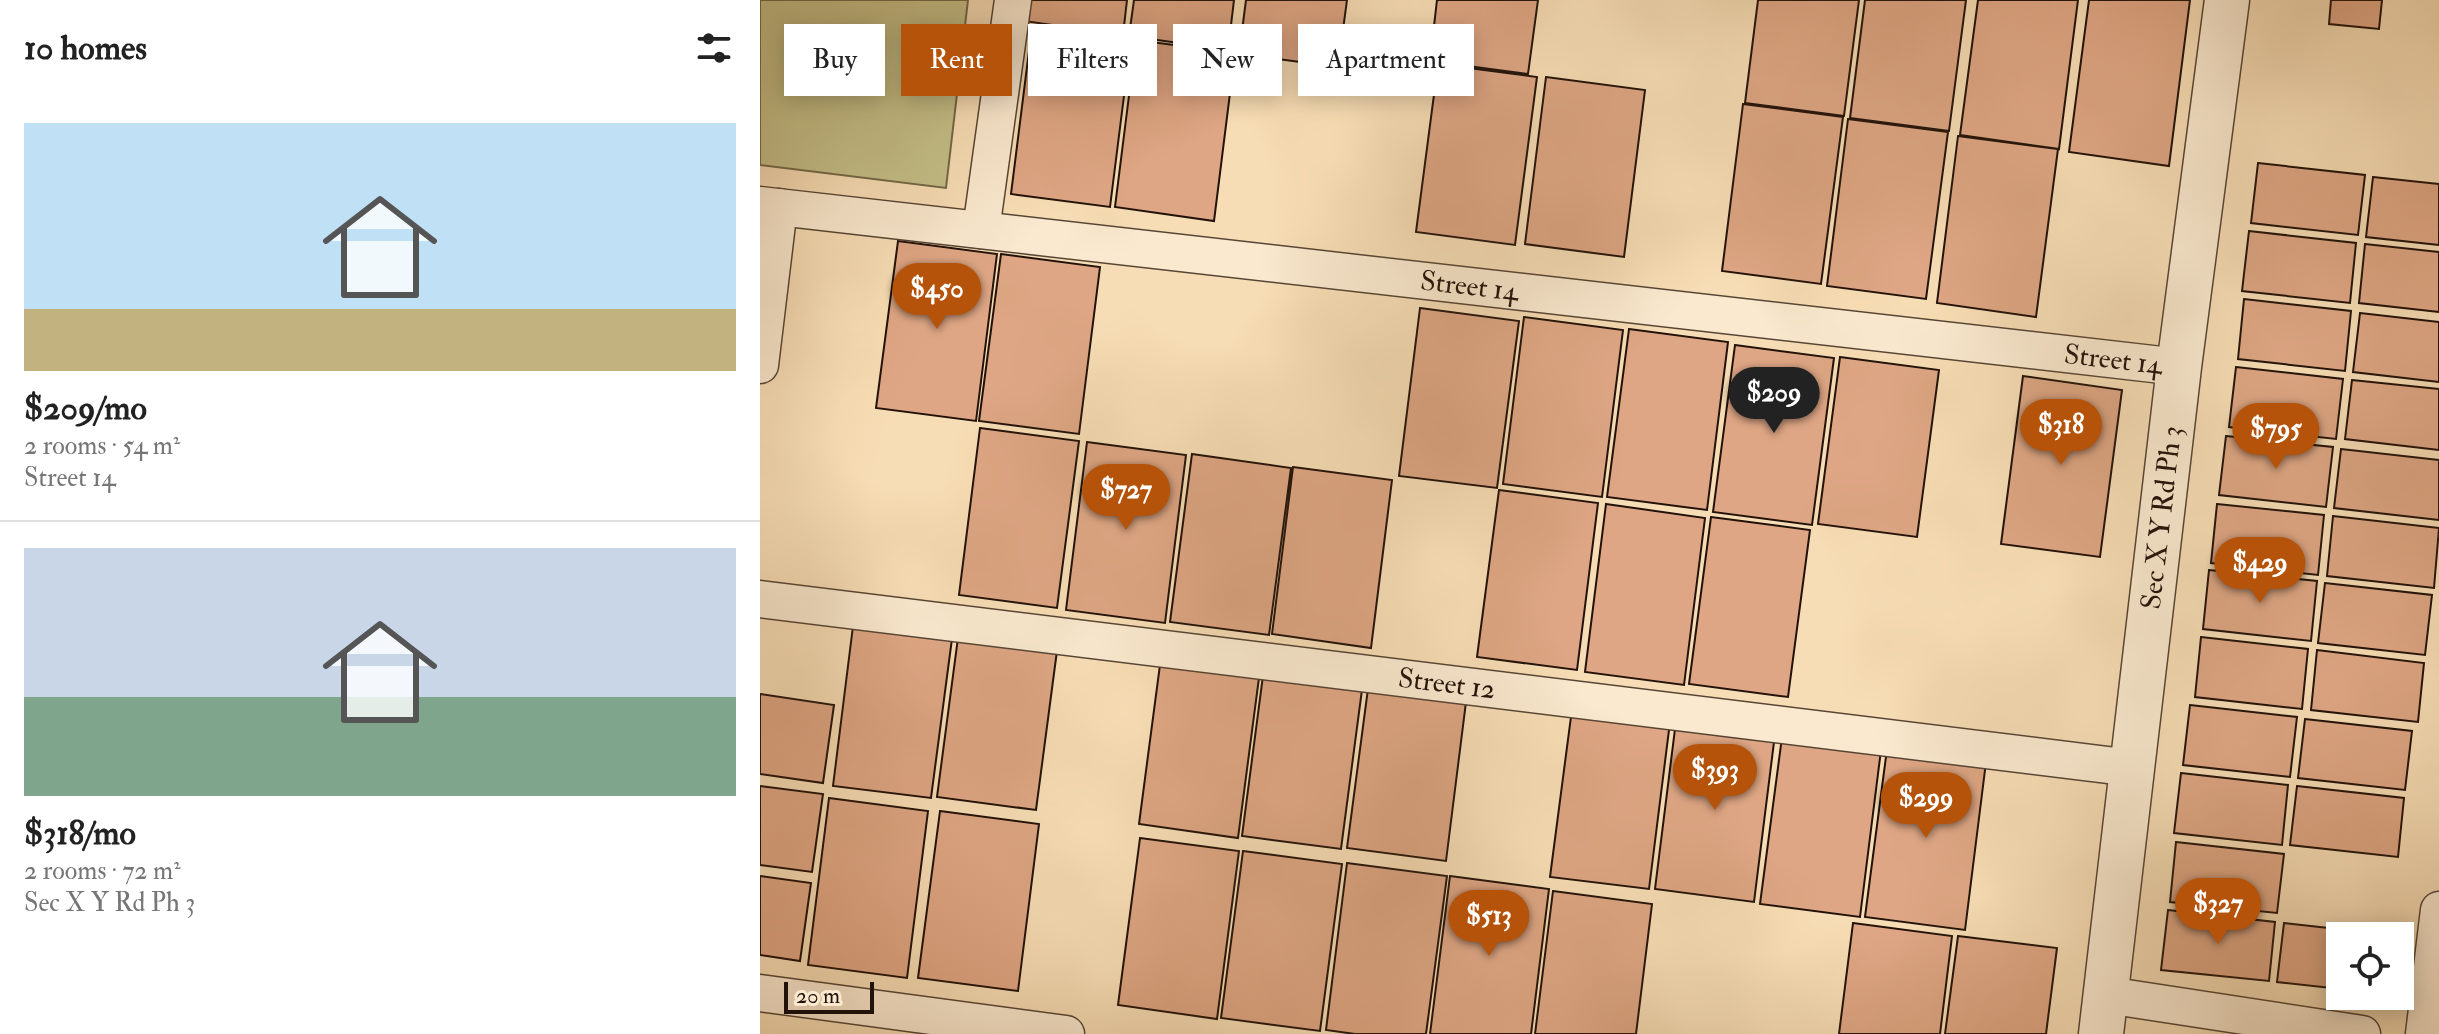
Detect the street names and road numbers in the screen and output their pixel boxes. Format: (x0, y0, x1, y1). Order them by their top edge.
street label: Street 14 (1418, 263, 1522, 309)
street label: Street 14 (2062, 337, 2166, 383)
street label: Sec X Y Rd Ph 3 (2133, 424, 2189, 611)
street label: Street 12 (1396, 660, 1497, 707)

